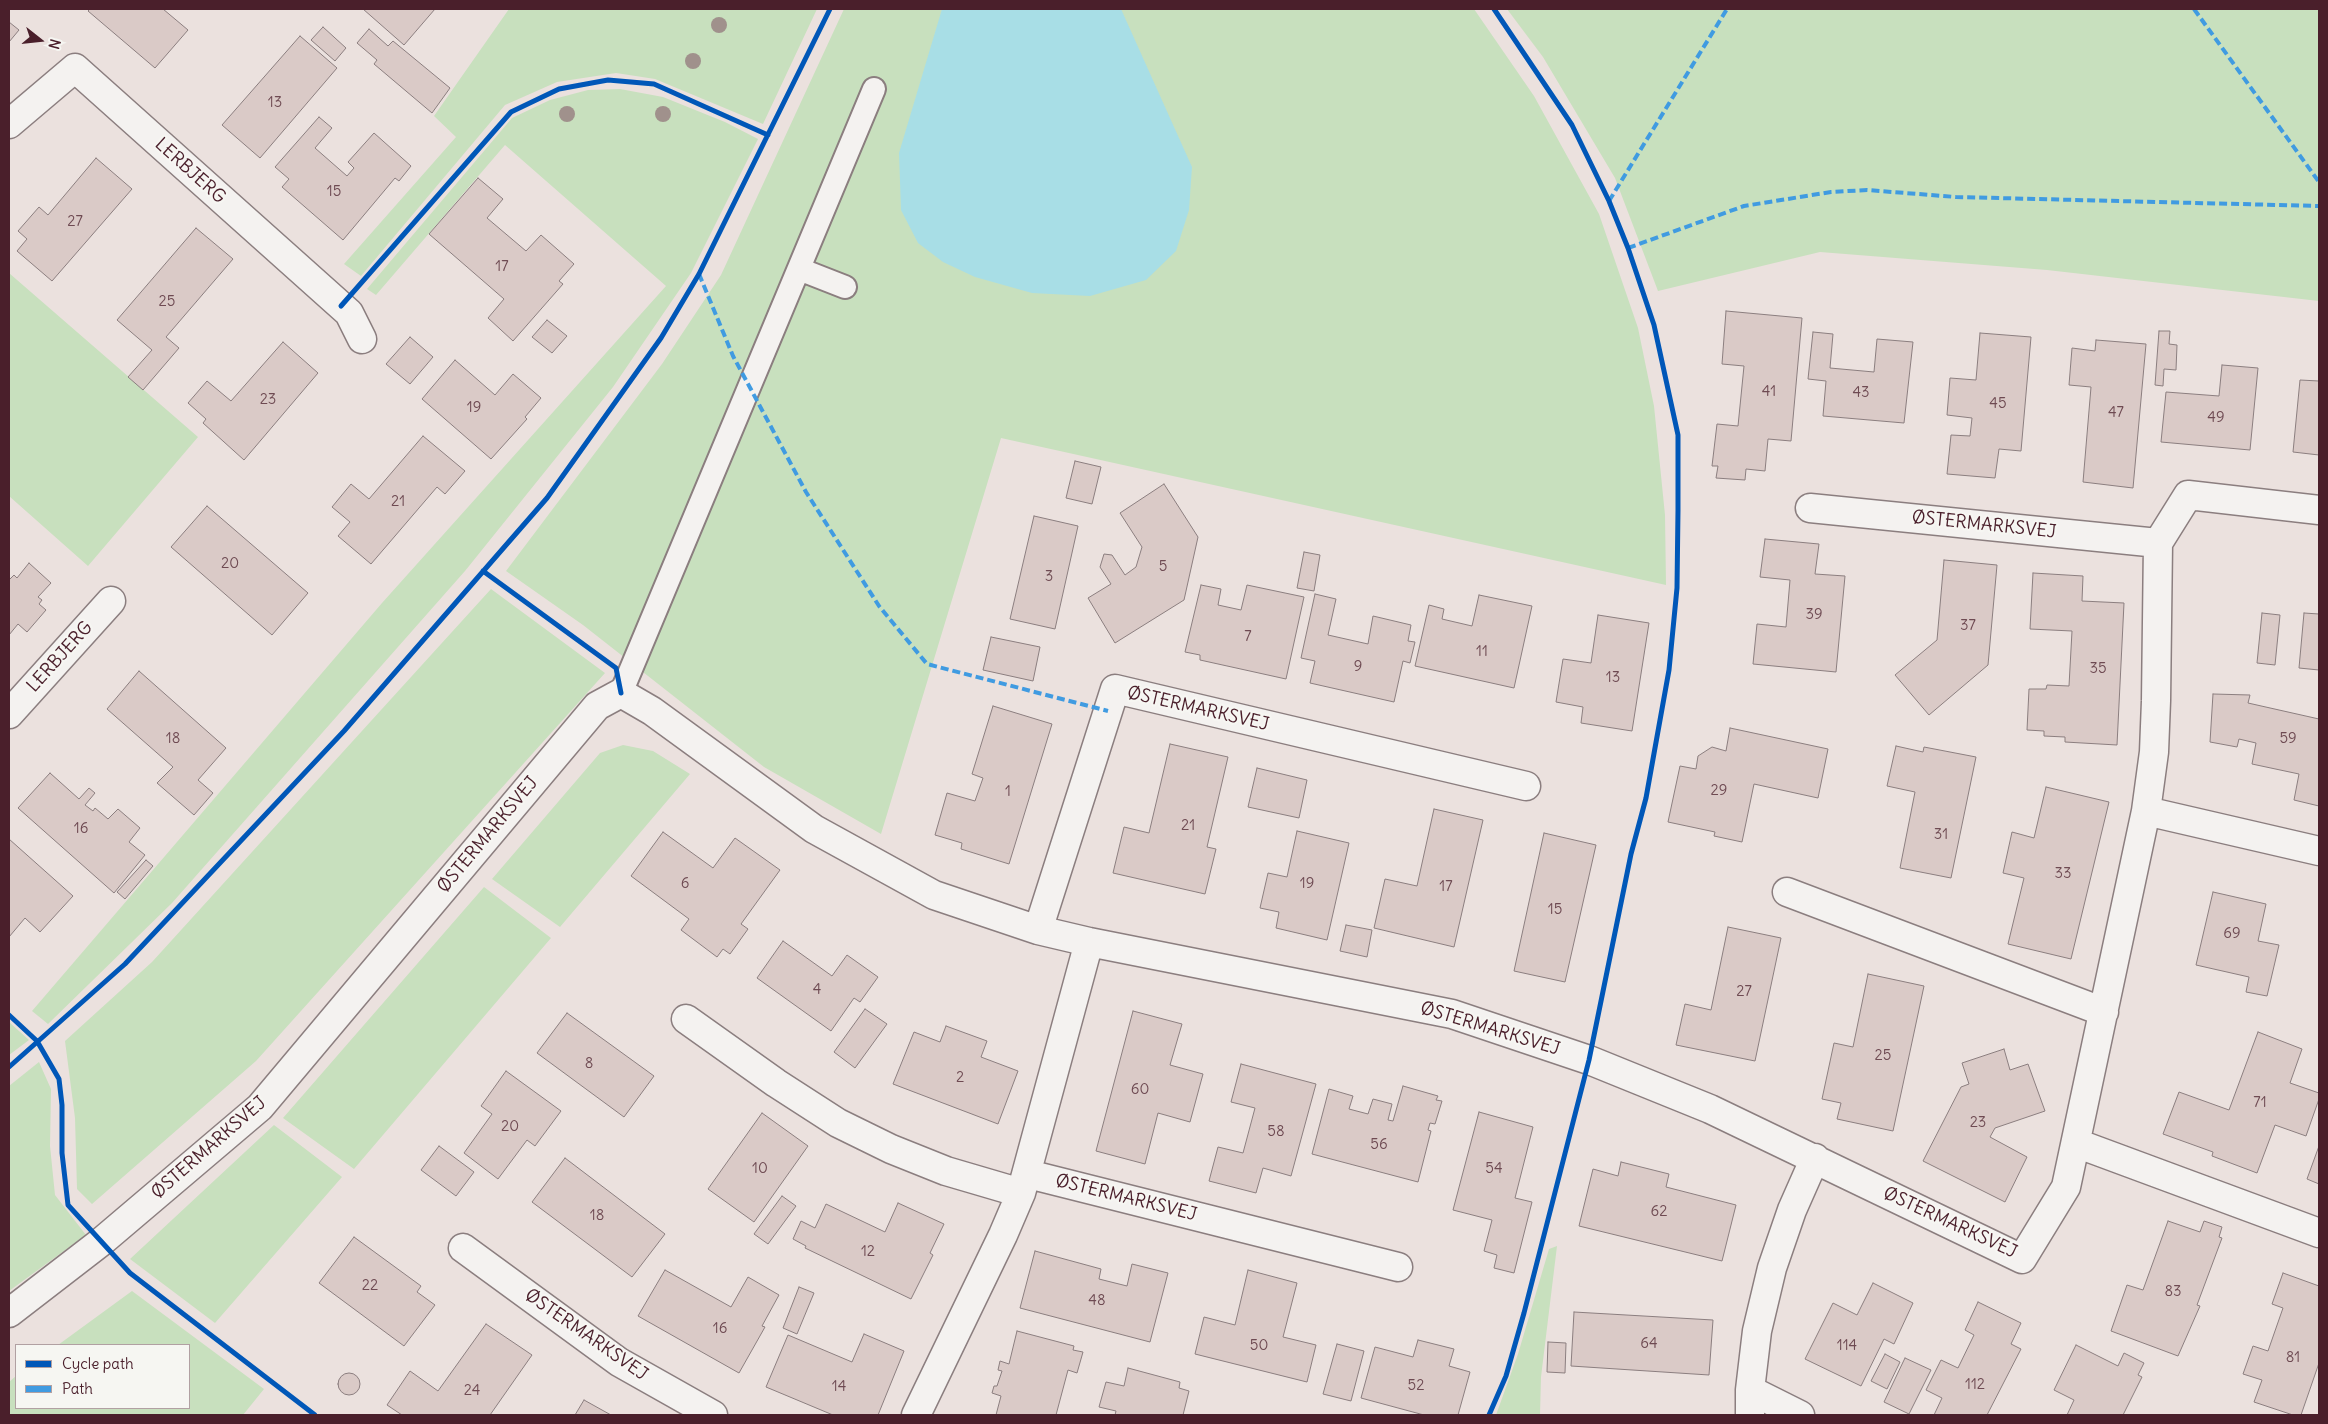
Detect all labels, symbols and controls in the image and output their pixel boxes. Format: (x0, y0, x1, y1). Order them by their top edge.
north arrow (15, 15, 65, 65)
text: N (44, 37, 64, 51)
house number: 13 (268, 94, 282, 112)
street label: LERBJERG (150, 134, 230, 208)
house number: 15 (327, 183, 341, 201)
house number: 27 (67, 213, 83, 231)
house number: 17 (495, 258, 509, 276)
house number: 25 (159, 293, 175, 311)
house number: 41 (1762, 383, 1776, 401)
house number: 43 (1852, 384, 1870, 402)
house number: 23 (260, 391, 276, 409)
house number: 45 (1989, 395, 2007, 413)
house number: 19 (467, 399, 481, 417)
house number: 47 (2108, 404, 2124, 422)
house number: 49 (2207, 409, 2225, 427)
house number: 21 (391, 493, 405, 511)
street label: ØSTERMARKSVEJ (1911, 507, 2057, 543)
house number: 20 (221, 555, 239, 573)
house number: 5 (1159, 558, 1167, 576)
house number: 3 (1045, 568, 1053, 586)
house number: 39 (1805, 606, 1823, 624)
street label: LERBJERG (23, 617, 97, 697)
house number: 37 (1960, 617, 1976, 635)
house number: 7 (1244, 628, 1252, 646)
house number: 11 (1476, 643, 1488, 661)
house number: 9 (1354, 658, 1362, 676)
house number: 35 (2089, 660, 2107, 678)
house number: 13 (1606, 669, 1620, 687)
street label: ØSTERMARKSVEJ (1125, 682, 1271, 736)
house number: 18 (166, 730, 180, 748)
house number: 59 (2279, 730, 2297, 748)
street label: ØSTERMARKSVEJ (433, 773, 543, 897)
house number: 29 (1711, 782, 1727, 800)
house number: 1 (1005, 783, 1011, 801)
house number: 21 (1181, 817, 1195, 835)
house number: 16 (74, 820, 88, 838)
house number: 31 (1934, 826, 1948, 844)
house number: 33 (2054, 865, 2072, 883)
house number: 6 (681, 875, 689, 893)
house number: 19 (1300, 875, 1314, 893)
house number: 17 (1439, 878, 1453, 896)
house number: 15 (1548, 901, 1562, 919)
house number: 69 (2223, 925, 2241, 943)
house number: 4 (813, 981, 821, 999)
house number: 27 (1736, 983, 1752, 1001)
street label: ØSTERMARKSVEJ (1417, 997, 1563, 1061)
house number: 25 (1875, 1047, 1891, 1065)
house number: 8 (585, 1055, 593, 1073)
house number: 2 (956, 1069, 964, 1087)
house number: 60 (1131, 1081, 1149, 1099)
street label: ØSTERMARKSVEJ (147, 1092, 271, 1204)
house number: 71 (2253, 1094, 2267, 1112)
house number: 23 (1970, 1114, 1986, 1132)
house number: 20 (501, 1118, 519, 1136)
house number: 58 (1267, 1123, 1285, 1141)
house number: 56 (1370, 1136, 1388, 1154)
house number: 10 (752, 1160, 768, 1178)
house number: 54 (1485, 1160, 1503, 1178)
street label: ØSTERMARKSVEJ (1053, 1170, 1199, 1226)
street label: ØSTERMARKSVEJ (1880, 1183, 2020, 1263)
house number: 62 (1651, 1203, 1667, 1221)
house number: 18 (590, 1207, 604, 1225)
house number: 12 (861, 1243, 875, 1261)
house number: 22 (362, 1277, 378, 1295)
house number: 83 (2164, 1283, 2182, 1301)
street label: ØSTERMARKSVEJ (520, 1285, 652, 1385)
house number: 48 (1088, 1292, 1106, 1310)
house number: 16 (713, 1320, 727, 1338)
house number: 64 (1640, 1335, 1658, 1353)
house number: 50 (1250, 1337, 1268, 1355)
house number: 114 (1837, 1337, 1857, 1355)
legend (15, 1344, 190, 1409)
house number: 81 (2286, 1349, 2300, 1367)
text: Cycle path (62, 1354, 134, 1373)
house number: 112 (1965, 1376, 1985, 1394)
house number: 52 (1408, 1377, 1424, 1395)
house number: 14 (832, 1378, 846, 1396)
text: Path (62, 1379, 93, 1398)
house number: 24 (464, 1382, 480, 1400)

